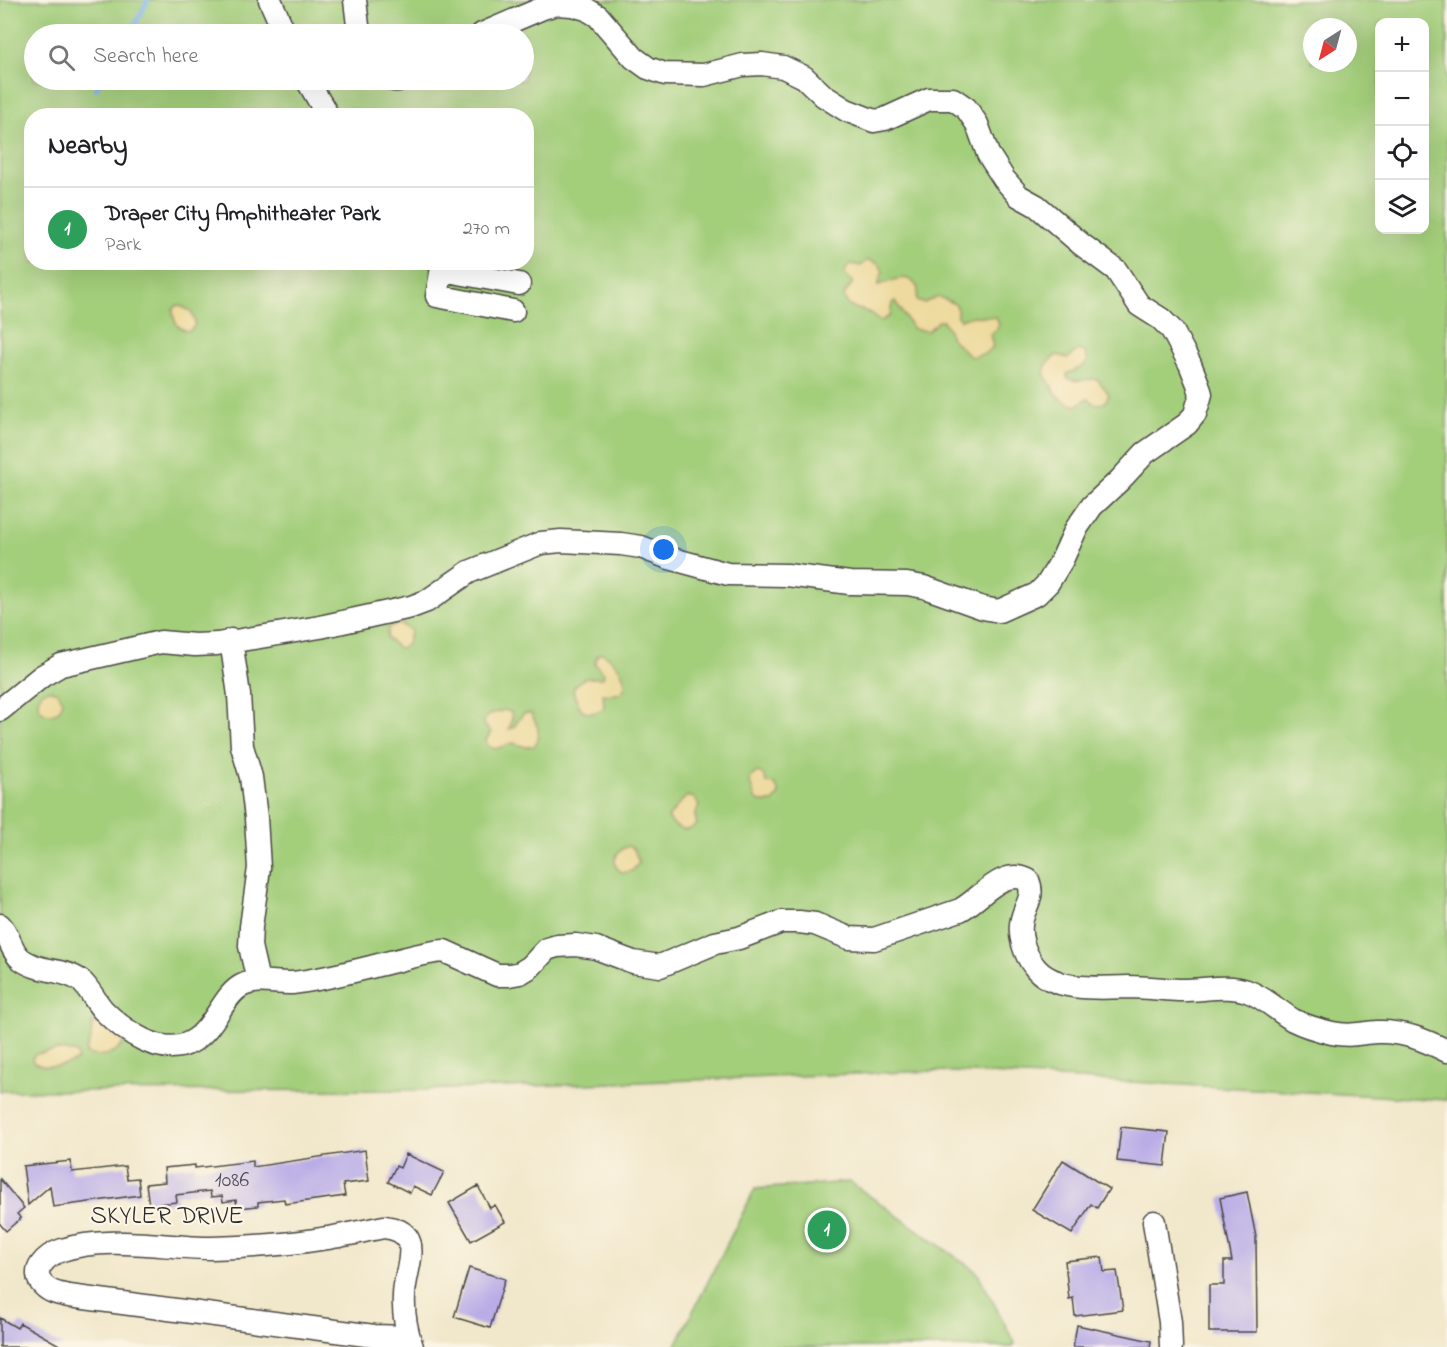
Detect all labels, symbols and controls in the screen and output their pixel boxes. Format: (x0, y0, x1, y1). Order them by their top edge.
north arrow (1303, 18, 1357, 72)
map controls (1375, 18, 1429, 234)
button: + (1375, 18, 1429, 72)
search box (24, 24, 534, 90)
icon: search (45, 41, 78, 74)
text: Search here (93, 41, 198, 73)
button: − (1375, 72, 1429, 126)
button: locate (1375, 126, 1429, 180)
text: Nearby (48, 128, 127, 166)
button: layers (1375, 180, 1429, 234)
text: Draper City Amphitheater Park (105, 199, 380, 231)
text: 1 (64, 215, 71, 244)
text: 270 m (463, 215, 510, 244)
text: Park (105, 231, 141, 260)
your location (649, 535, 678, 564)
house number: 1086 (215, 1165, 250, 1197)
street label: SKYLER DRIVE (90, 1198, 244, 1236)
pin: 1 (808, 1208, 846, 1252)

